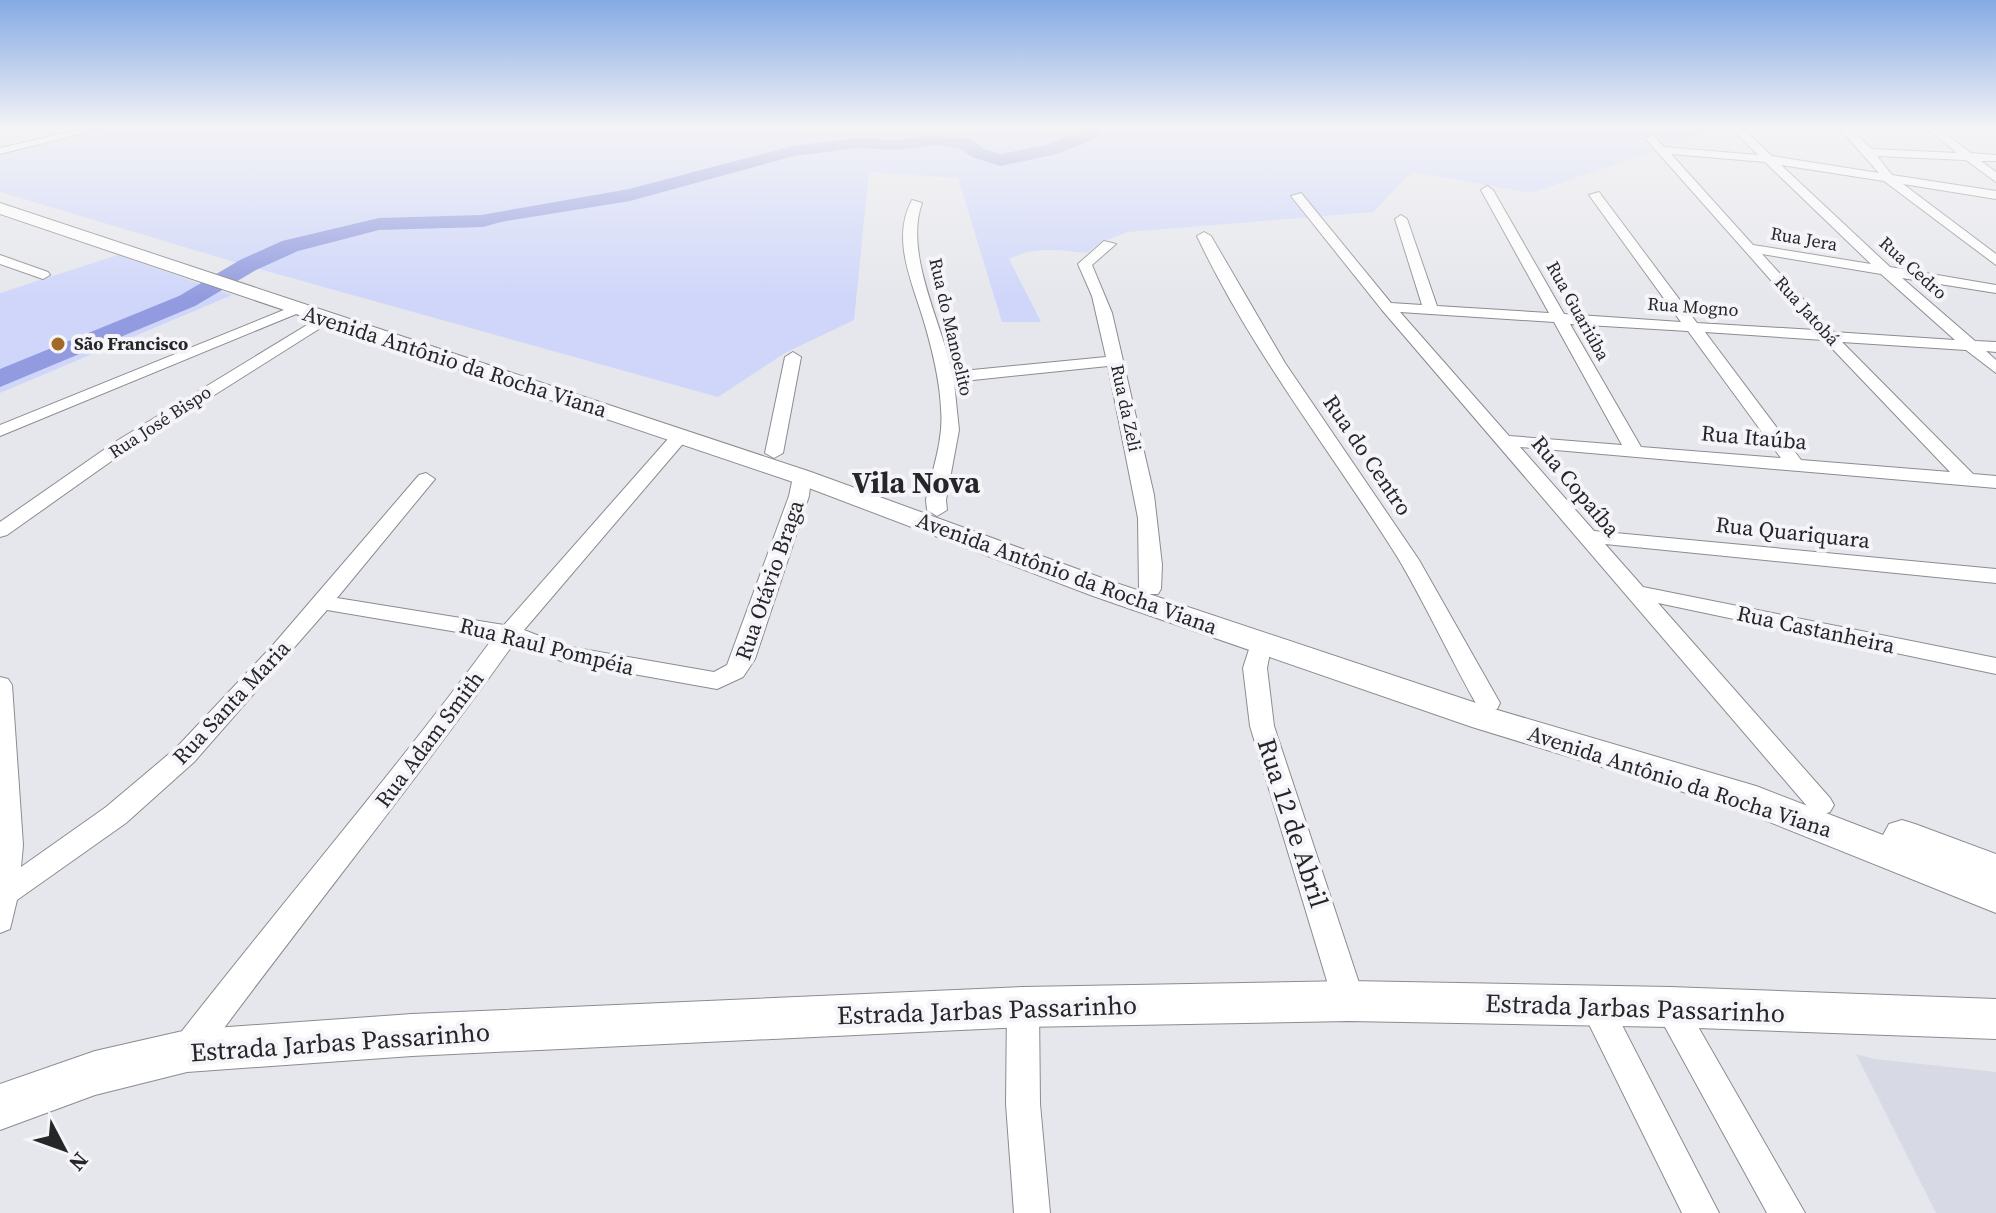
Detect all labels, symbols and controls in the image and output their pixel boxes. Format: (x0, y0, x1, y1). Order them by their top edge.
street label: Rua Jera (1769, 220, 1840, 257)
street label: Rua Cedro (1874, 230, 1953, 305)
street label: Rua do Manoelito (923, 255, 980, 398)
street label: Rua Guariúba (1541, 256, 1616, 366)
street label: Rua Jatobá (1769, 270, 1846, 352)
street label: Rua Mogno (1647, 291, 1740, 322)
street label: Avenida Antônio da Rocha Viana (299, 298, 612, 425)
place label: São Francisco (74, 331, 188, 356)
marker: São Francisco (49, 335, 67, 353)
street label: Rua da Zeli (1105, 362, 1148, 454)
street label: Rua José Bispo (104, 379, 216, 464)
street label: Rua do Centro (1317, 389, 1419, 521)
street label: Rua Itaúba (1700, 417, 1809, 457)
street label: Rua Copaíba (1525, 429, 1628, 544)
district label: Vila Nova (852, 462, 981, 503)
street label: Rua Otávio Braga (728, 495, 811, 664)
street label: Avenida Antônio da Rocha Viana (912, 504, 1222, 642)
street label: Rua Quariquara (1714, 509, 1872, 555)
street label: Rua Castanheira (1734, 598, 1898, 661)
street label: Rua Raul Pompéia (456, 610, 638, 682)
street label: Rua Santa Maria (166, 633, 297, 771)
street label: Rua Adam Smith (368, 665, 490, 813)
street label: Avenida Antônio da Rocha Viana (1524, 718, 1837, 845)
street label: Rua 12 de Abril (1249, 734, 1337, 912)
street label: Estrada Jarbas Passarinho (1484, 985, 1786, 1031)
street label: Estrada Jarbas Passarinho (836, 987, 1138, 1033)
street label: Estrada Jarbas Passarinho (189, 1014, 491, 1070)
north arrow (24, 1109, 104, 1189)
text: N (63, 1146, 96, 1178)

